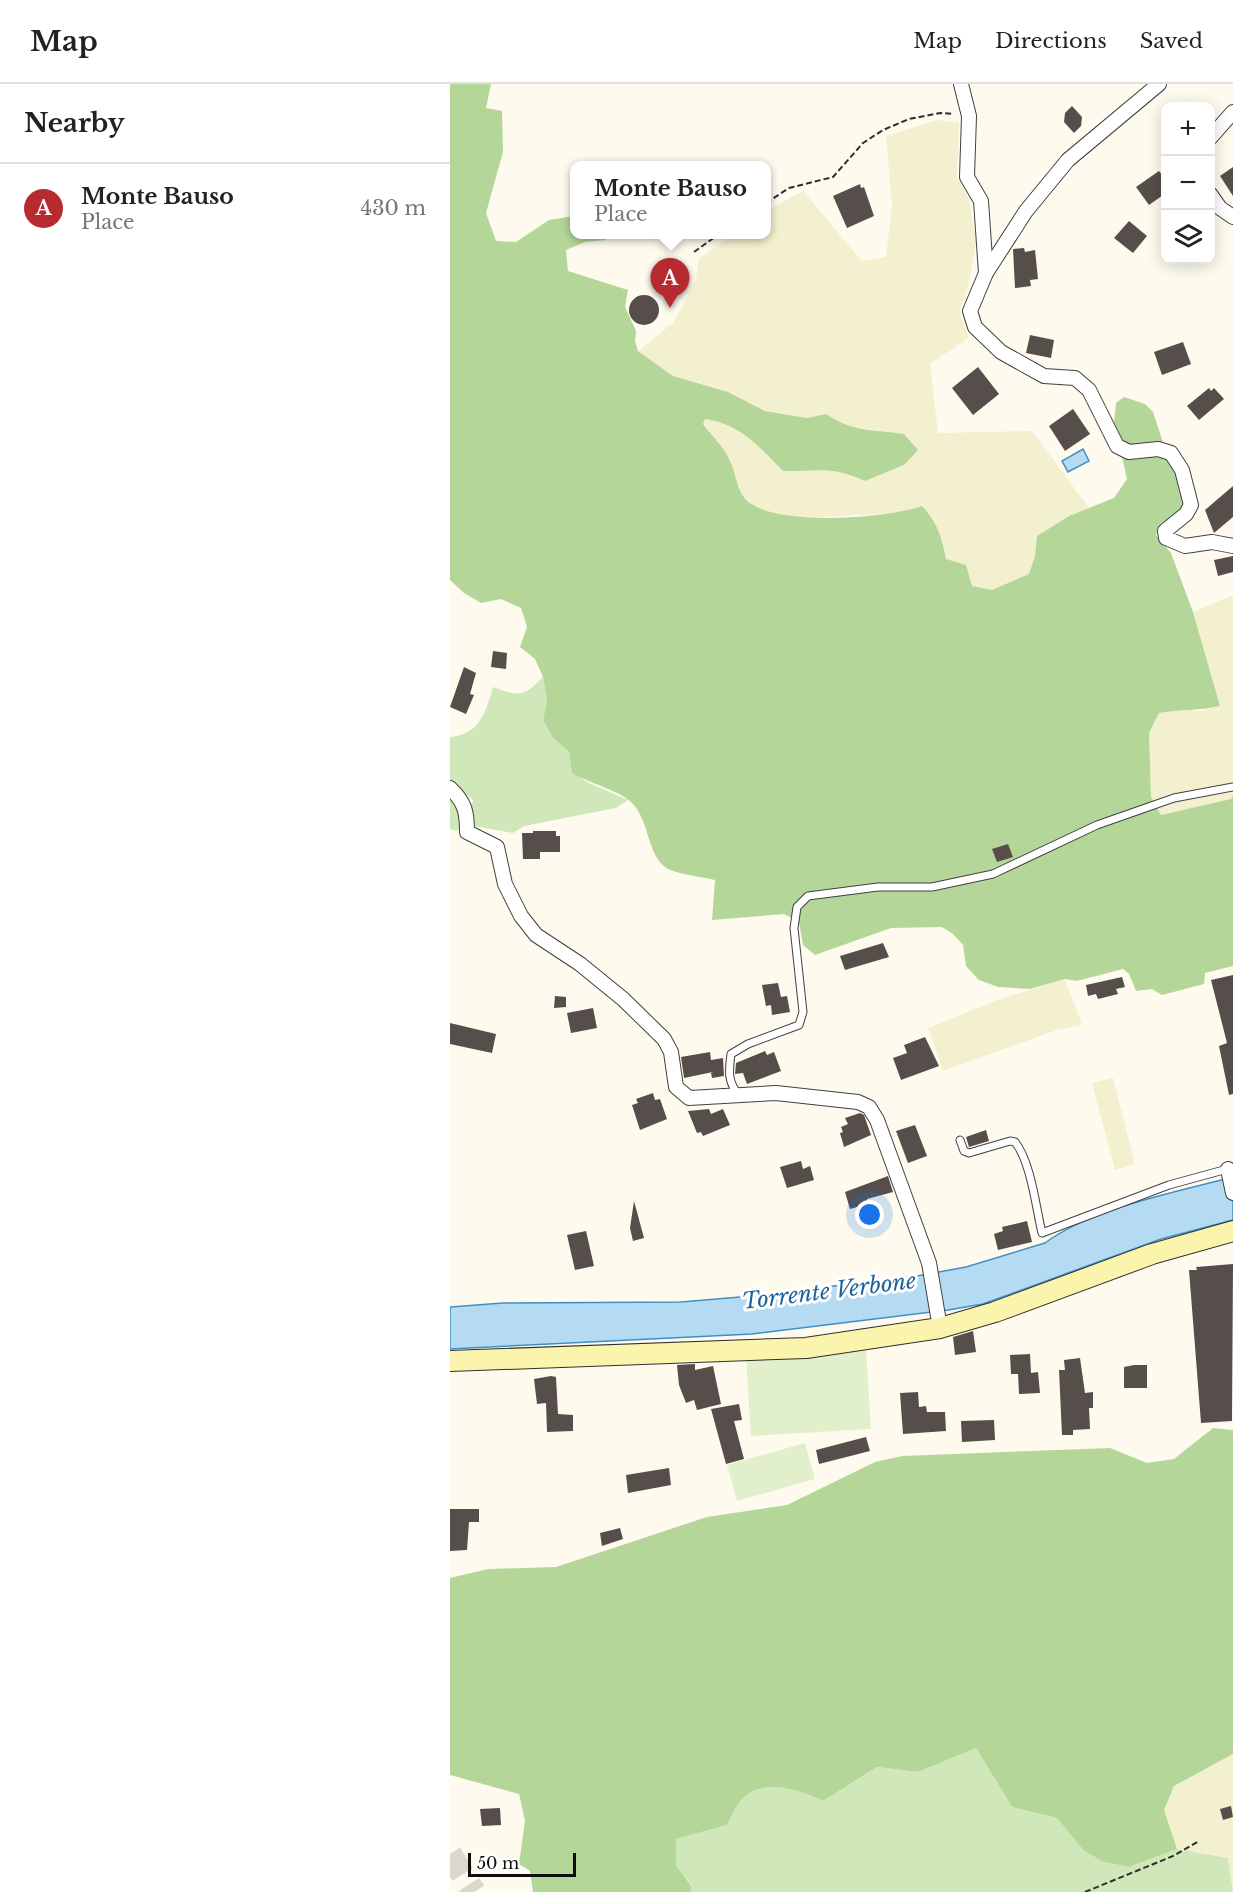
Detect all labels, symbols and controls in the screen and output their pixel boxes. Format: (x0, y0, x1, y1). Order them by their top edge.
text: Map (30, 24, 98, 59)
text: Map (913, 28, 962, 54)
text: Directions (995, 28, 1107, 54)
text: Saved (1140, 28, 1203, 54)
map controls (1161, 102, 1215, 264)
button: + (1161, 102, 1215, 156)
text: Nearby (24, 107, 125, 139)
button: − (1161, 156, 1215, 210)
popup (570, 161, 771, 239)
text: Monte Bauso (594, 175, 747, 202)
text: Monte Bauso (81, 183, 234, 210)
text: A (35, 196, 52, 220)
text: 430 m (361, 196, 426, 220)
text: Place (594, 202, 648, 226)
text: Place (81, 210, 135, 234)
button: layers (1161, 210, 1215, 264)
pin: A (650, 258, 690, 308)
your location (855, 1200, 884, 1229)
water label: Torrente Verbone (741, 1267, 917, 1315)
scale bar (468, 1850, 576, 1878)
text: 50 m (477, 1853, 519, 1873)

